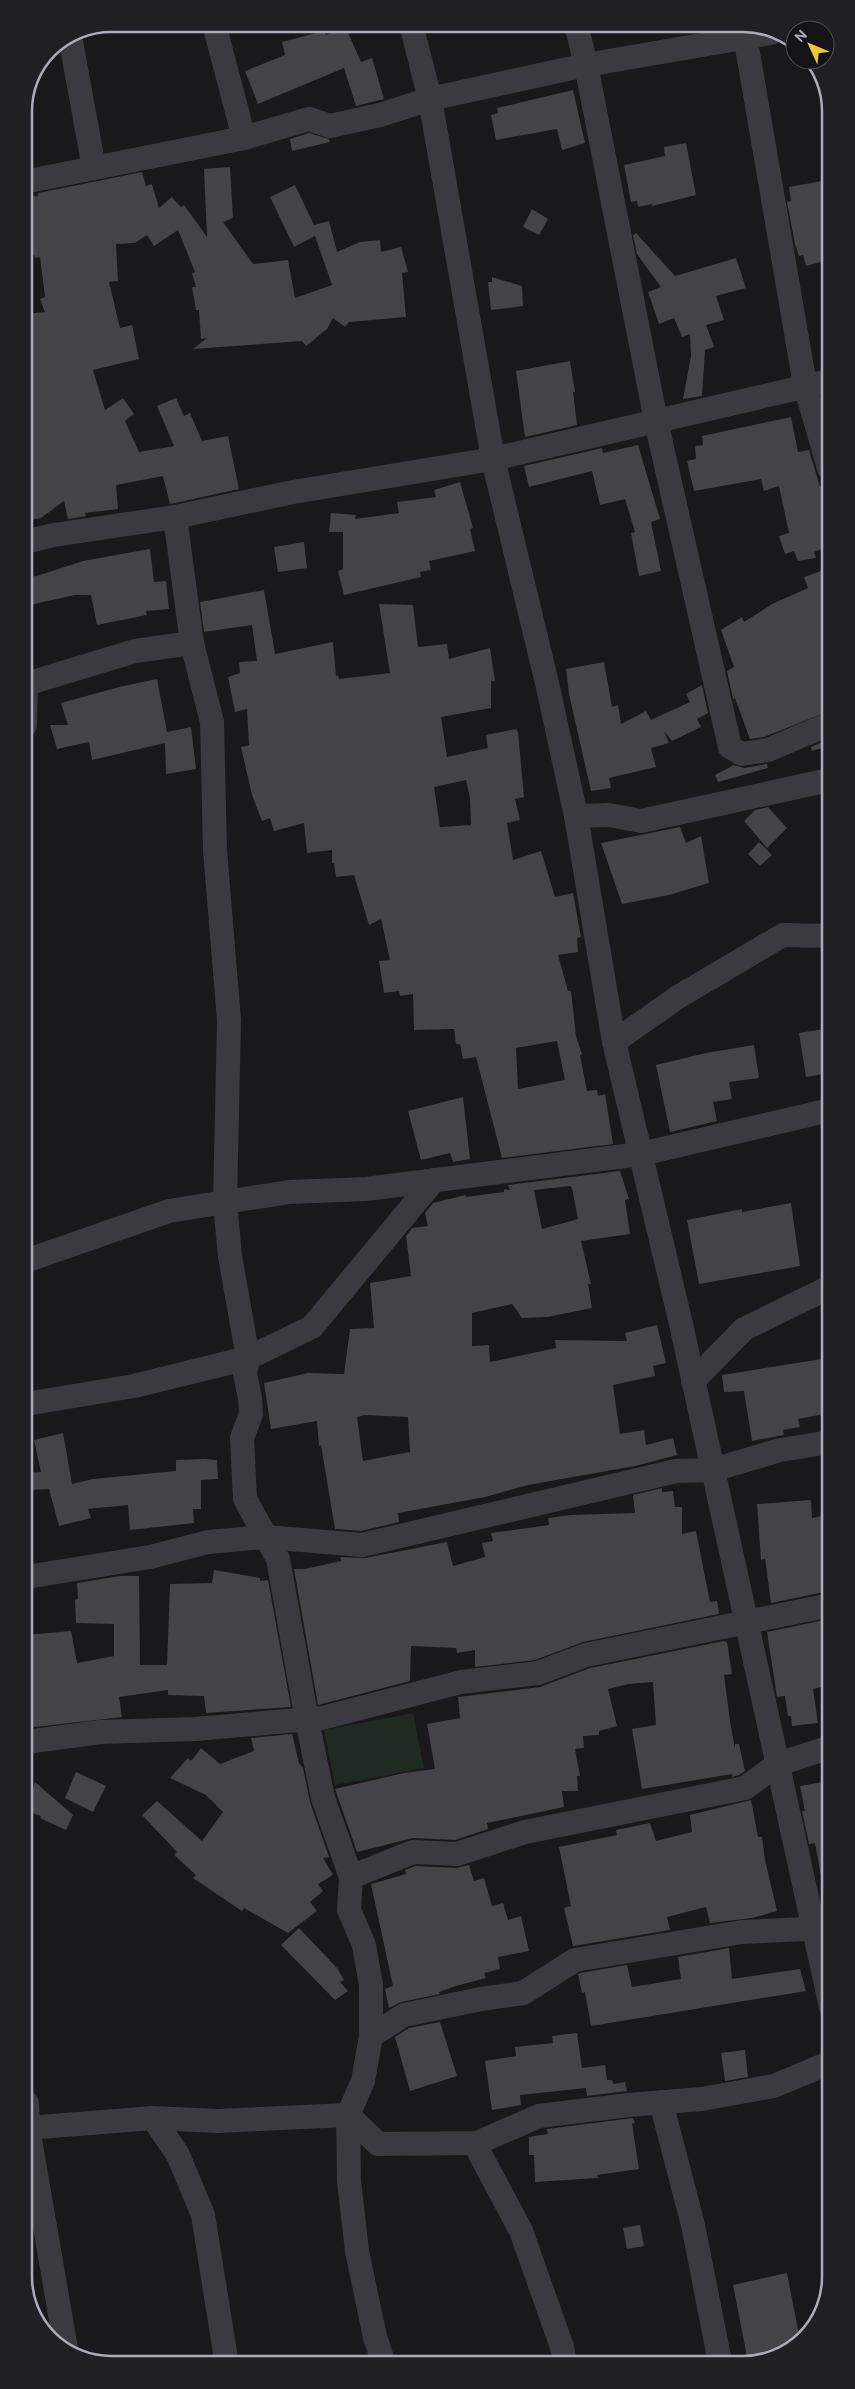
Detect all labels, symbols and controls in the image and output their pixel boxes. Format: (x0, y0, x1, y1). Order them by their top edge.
north arrow (785, 20, 835, 70)
text: N (791, 26, 811, 46)

